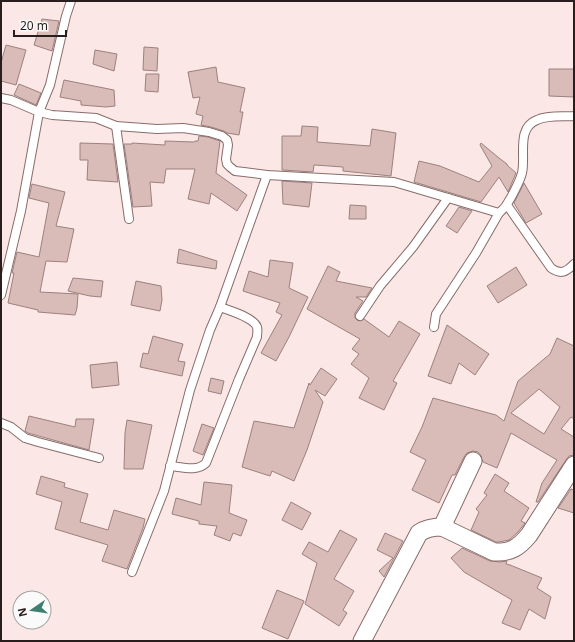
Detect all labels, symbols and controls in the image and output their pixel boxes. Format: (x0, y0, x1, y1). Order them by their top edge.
scale bar (14, 12, 66, 38)
text: 20 m (20, 17, 48, 34)
north arrow (12, 590, 52, 630)
text: N (13, 606, 30, 618)

